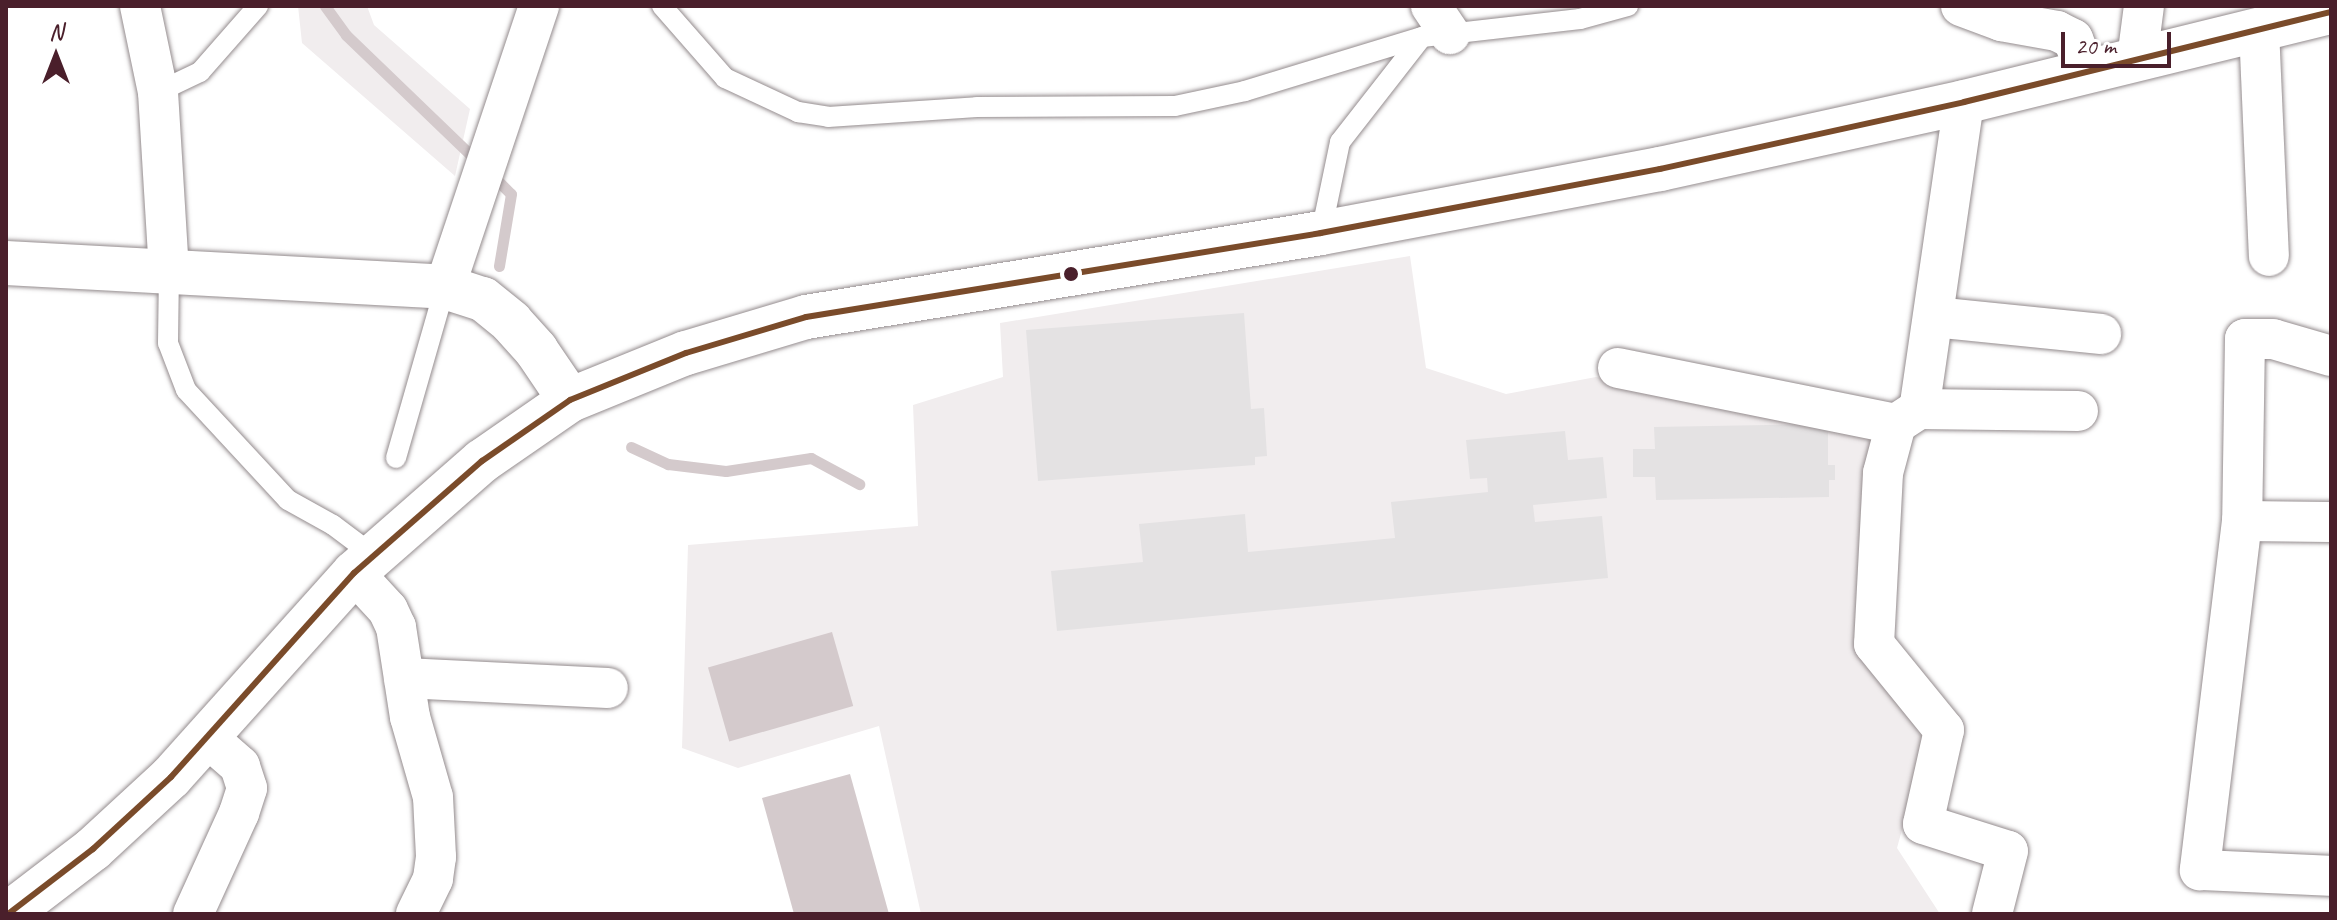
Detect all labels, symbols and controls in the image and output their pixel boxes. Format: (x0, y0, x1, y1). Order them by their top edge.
north arrow (16, 16, 96, 96)
scale bar (2065, 16, 2175, 66)
text: N (49, 18, 63, 46)
text: 20 m (2075, 31, 2116, 61)
unlabelled marker (1063, 266, 1079, 282)

